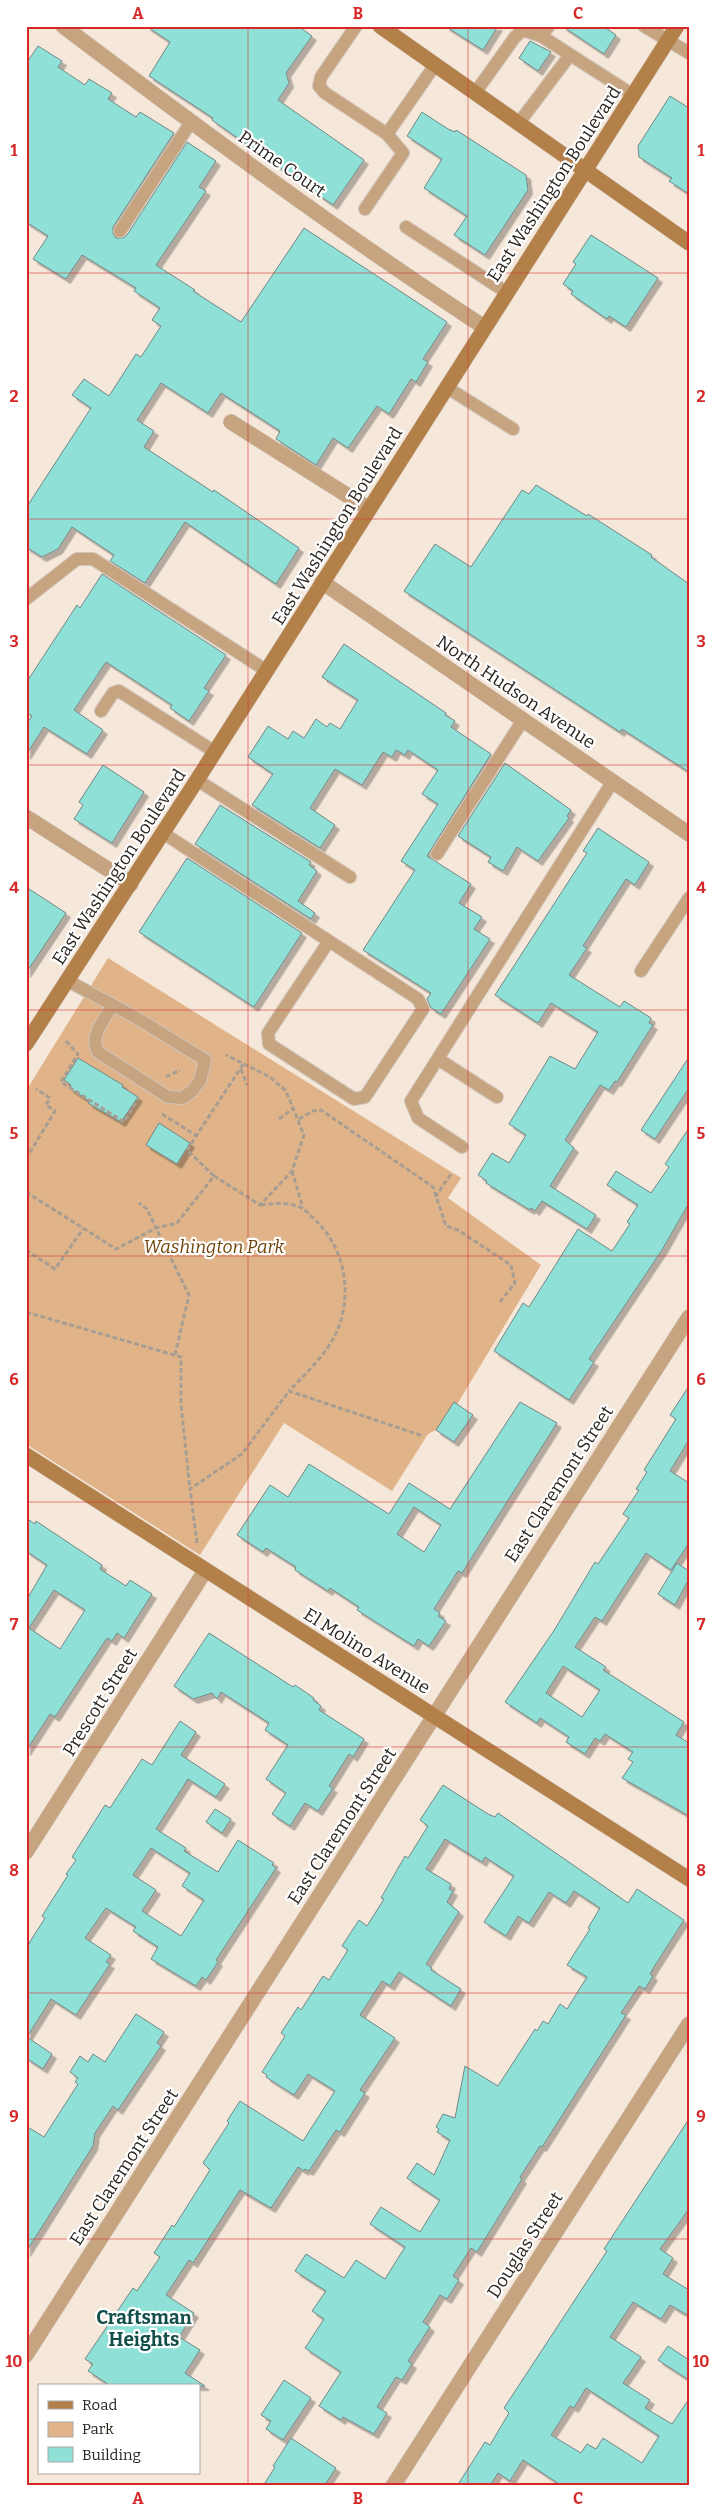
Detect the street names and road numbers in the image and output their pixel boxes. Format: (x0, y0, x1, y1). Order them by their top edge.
street label: East Washington Boulevard (482, 82, 626, 286)
street label: Prime Court (234, 126, 330, 202)
street label: East Washington Boulevard (267, 423, 407, 629)
street label: North Hudson Avenue (432, 631, 600, 753)
street label: East Washington Boulevard (47, 765, 191, 969)
street label: East Claremont Street (500, 1401, 618, 1567)
street label: El Molino Avenue (300, 1603, 434, 1699)
street label: Prescott Street (58, 1644, 142, 1760)
street label: East Claremont Street (283, 1743, 401, 1909)
street label: East Claremont Street (65, 2084, 183, 2250)
street label: Douglas Street (483, 2187, 568, 2302)

